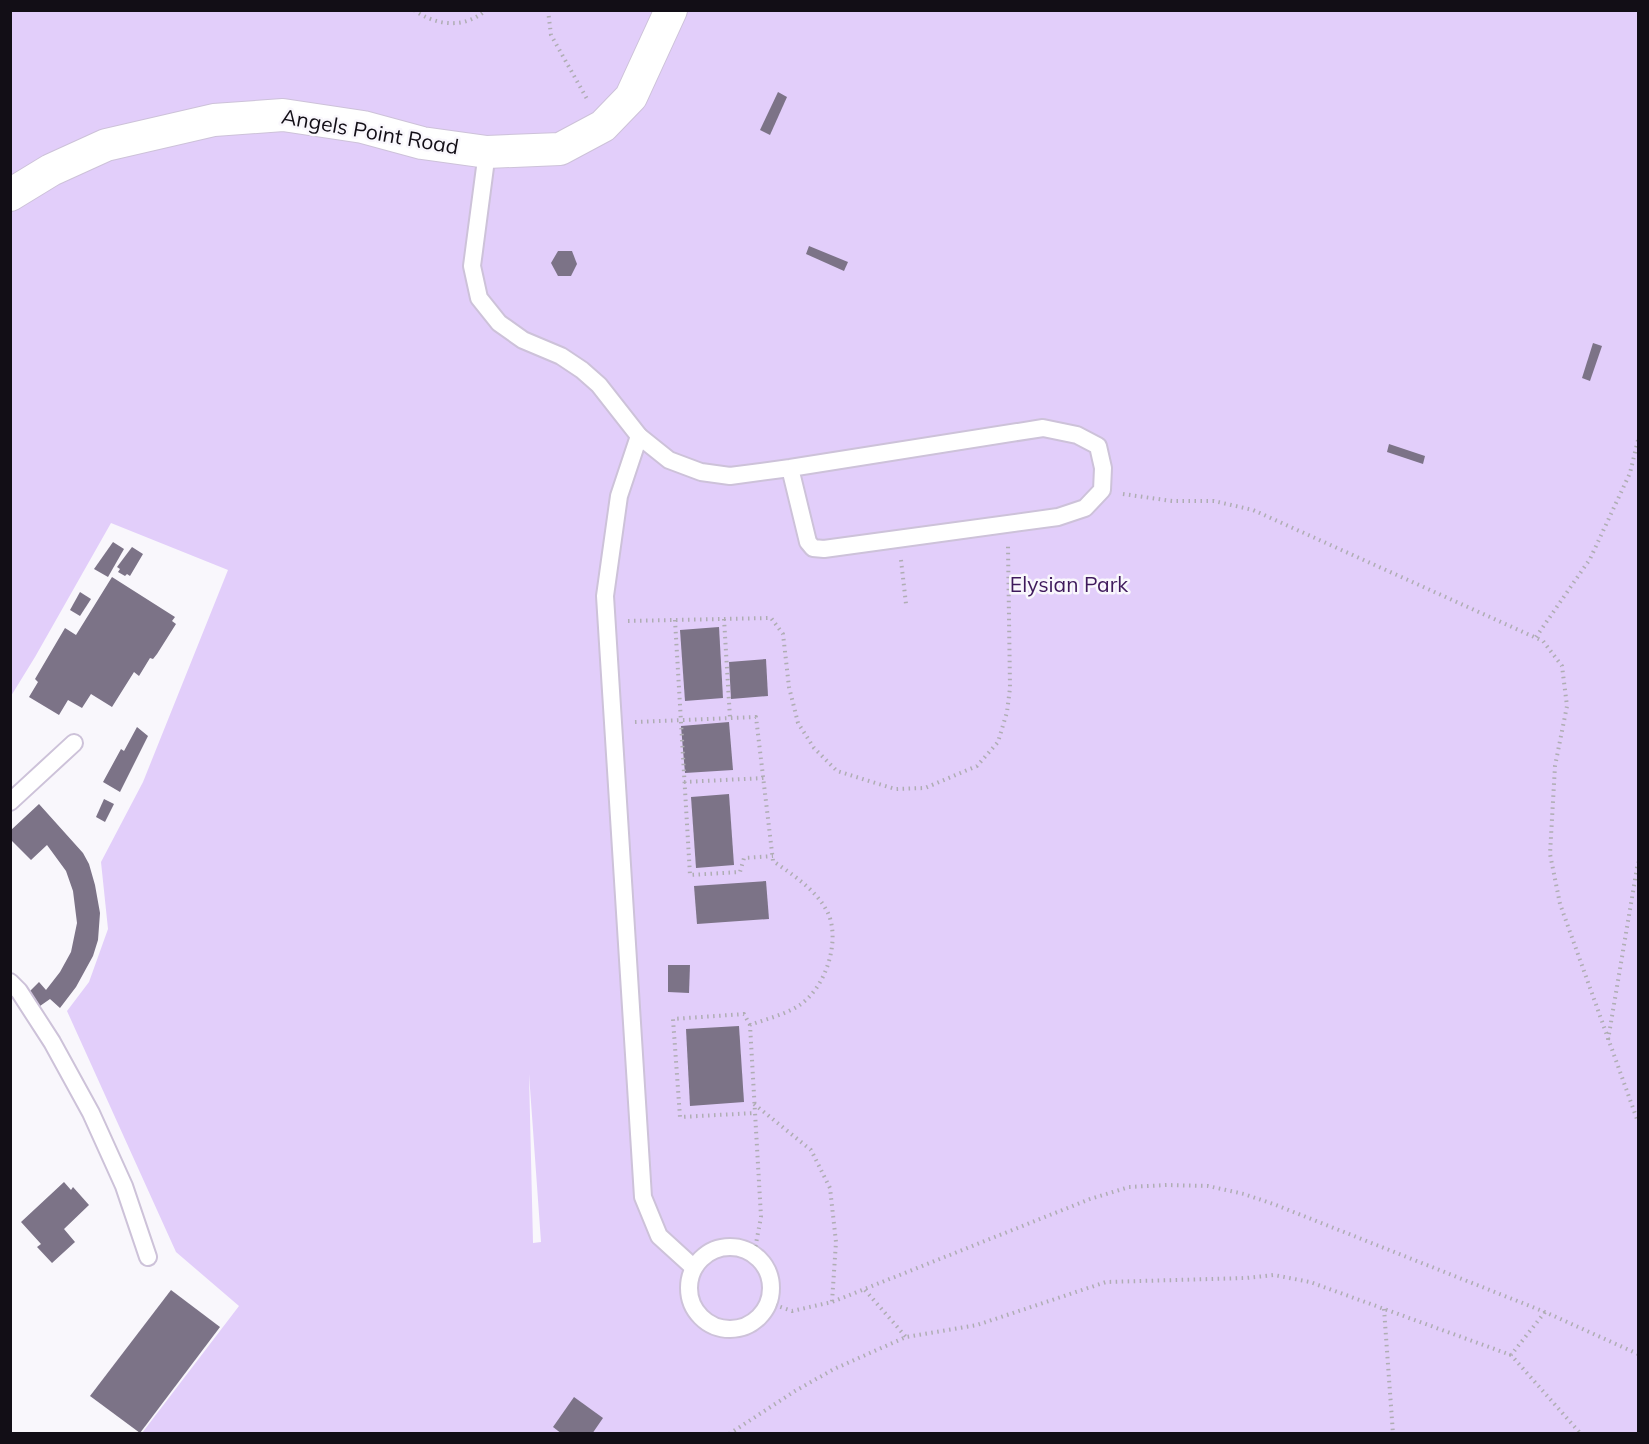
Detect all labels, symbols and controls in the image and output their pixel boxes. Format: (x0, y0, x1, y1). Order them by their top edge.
street label: Angels Point Road (280, 103, 461, 159)
park label: Elysian Park (1010, 571, 1128, 597)

